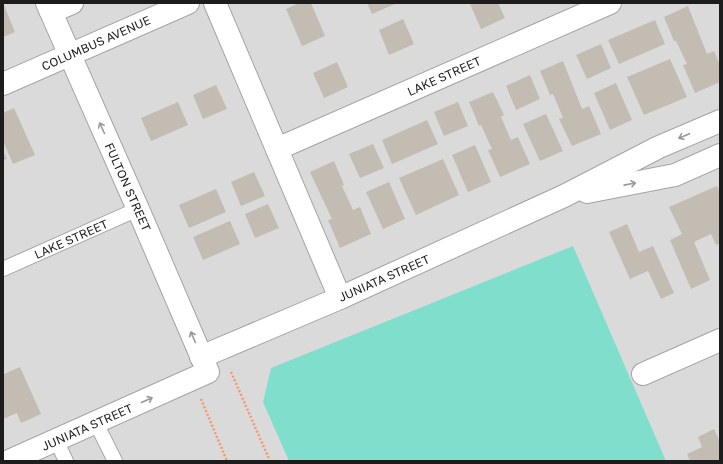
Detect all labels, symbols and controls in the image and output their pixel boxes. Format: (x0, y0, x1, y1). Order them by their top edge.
street label: COLUMBUS AVENUE (39, 12, 153, 74)
street label: LAKE STREET (405, 53, 484, 99)
one-way arrow (98, 122, 105, 134)
one-way arrow (679, 133, 691, 140)
street label: FULTON STREET (102, 140, 154, 234)
one-way arrow (623, 179, 636, 187)
street label: LAKE STREET (32, 216, 111, 262)
street label: JUNIATA STREET (336, 251, 432, 305)
one-way arrow (189, 331, 196, 343)
one-way arrow (141, 396, 153, 403)
street label: JUNIATA STREET (39, 400, 135, 454)

